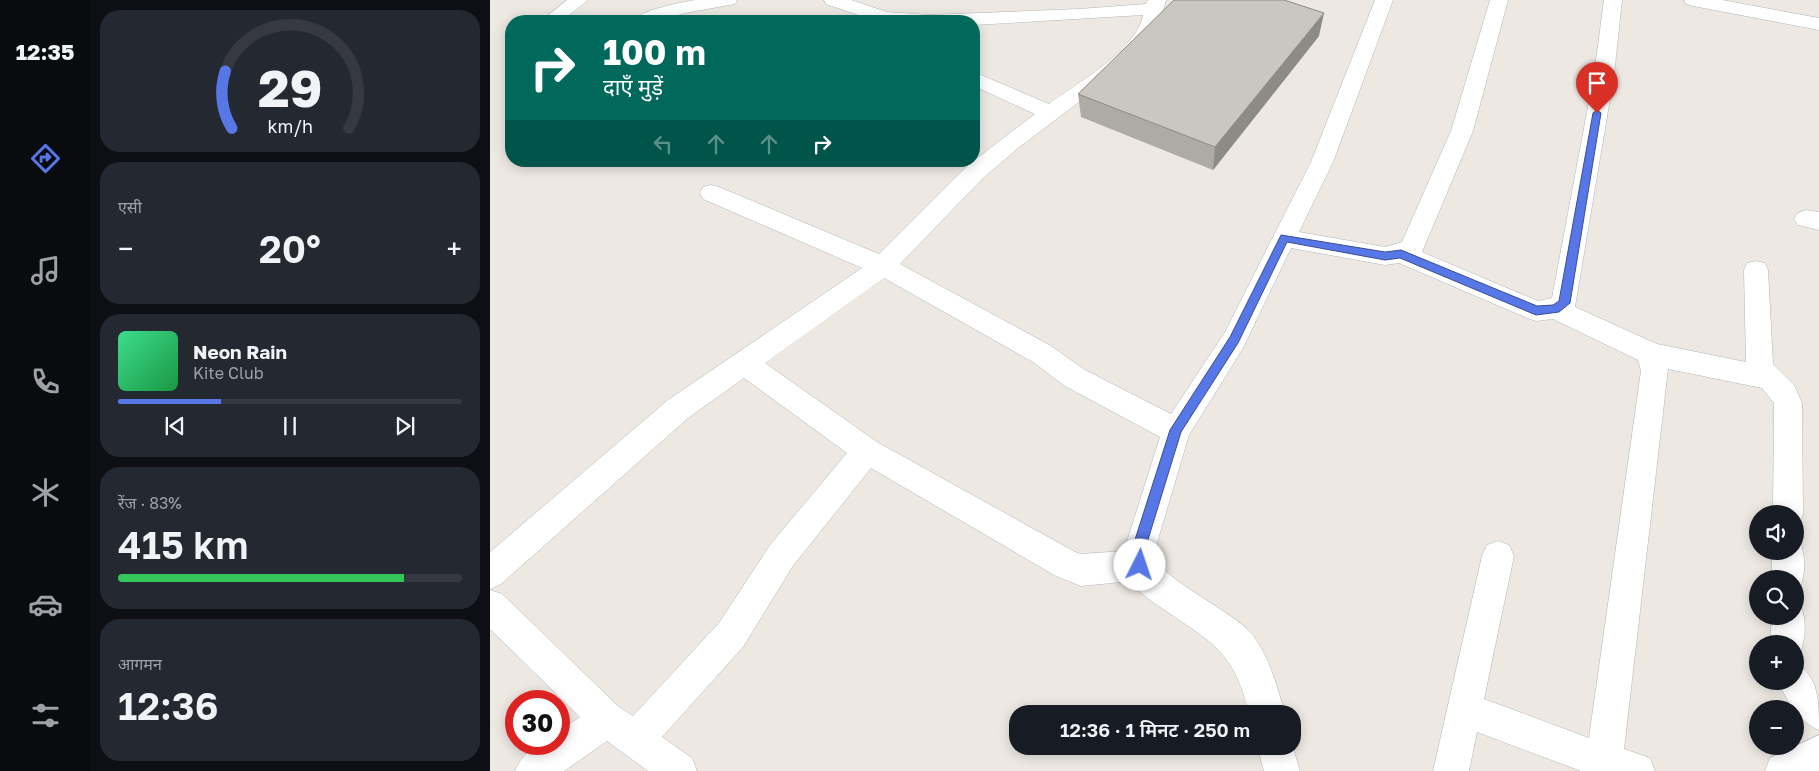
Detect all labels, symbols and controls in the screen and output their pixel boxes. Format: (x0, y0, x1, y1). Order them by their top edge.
text: 100 m (603, 31, 706, 73)
icon: right (520, 35, 585, 100)
text: 12:35 (16, 38, 74, 65)
text: 29 (258, 56, 322, 118)
pin (1576, 62, 1618, 113)
icon: arrive (1583, 69, 1611, 97)
text: दाएँ मुड़ें (603, 73, 663, 100)
text: km/h (267, 115, 313, 137)
icon: left (649, 130, 677, 158)
icon: ahead (702, 130, 730, 158)
icon: ahead (755, 130, 783, 158)
icon: right (808, 130, 836, 158)
icon: directions (28, 141, 63, 176)
text: एसी (118, 197, 142, 217)
text: 20° (259, 226, 321, 271)
text: − (118, 232, 133, 265)
text: + (447, 232, 462, 265)
icon: music (28, 253, 63, 288)
text: Neon Rain (193, 340, 287, 363)
text: Kite Club (193, 363, 264, 383)
icon: phone (28, 364, 63, 399)
icon: previous (161, 412, 189, 440)
icon: pause (276, 412, 304, 440)
icon: next (391, 412, 419, 440)
icon: climate (28, 475, 63, 510)
text: रेंज · 83% (118, 493, 182, 513)
map controls (1749, 505, 1804, 755)
button: sound (1749, 505, 1804, 560)
text: 415 km (118, 522, 248, 567)
position arrow (1113, 538, 1165, 590)
button: search (1749, 570, 1804, 625)
icon: car (28, 587, 63, 622)
button: + (1749, 635, 1804, 690)
text: आगमन (118, 654, 162, 674)
text: 12:36 (118, 683, 218, 728)
speed limit sign: 30 (505, 690, 570, 755)
icon: filters (28, 698, 63, 733)
button: − (1749, 700, 1804, 755)
text: 12:36 · 1 मिनट · 250 m (1060, 718, 1250, 741)

